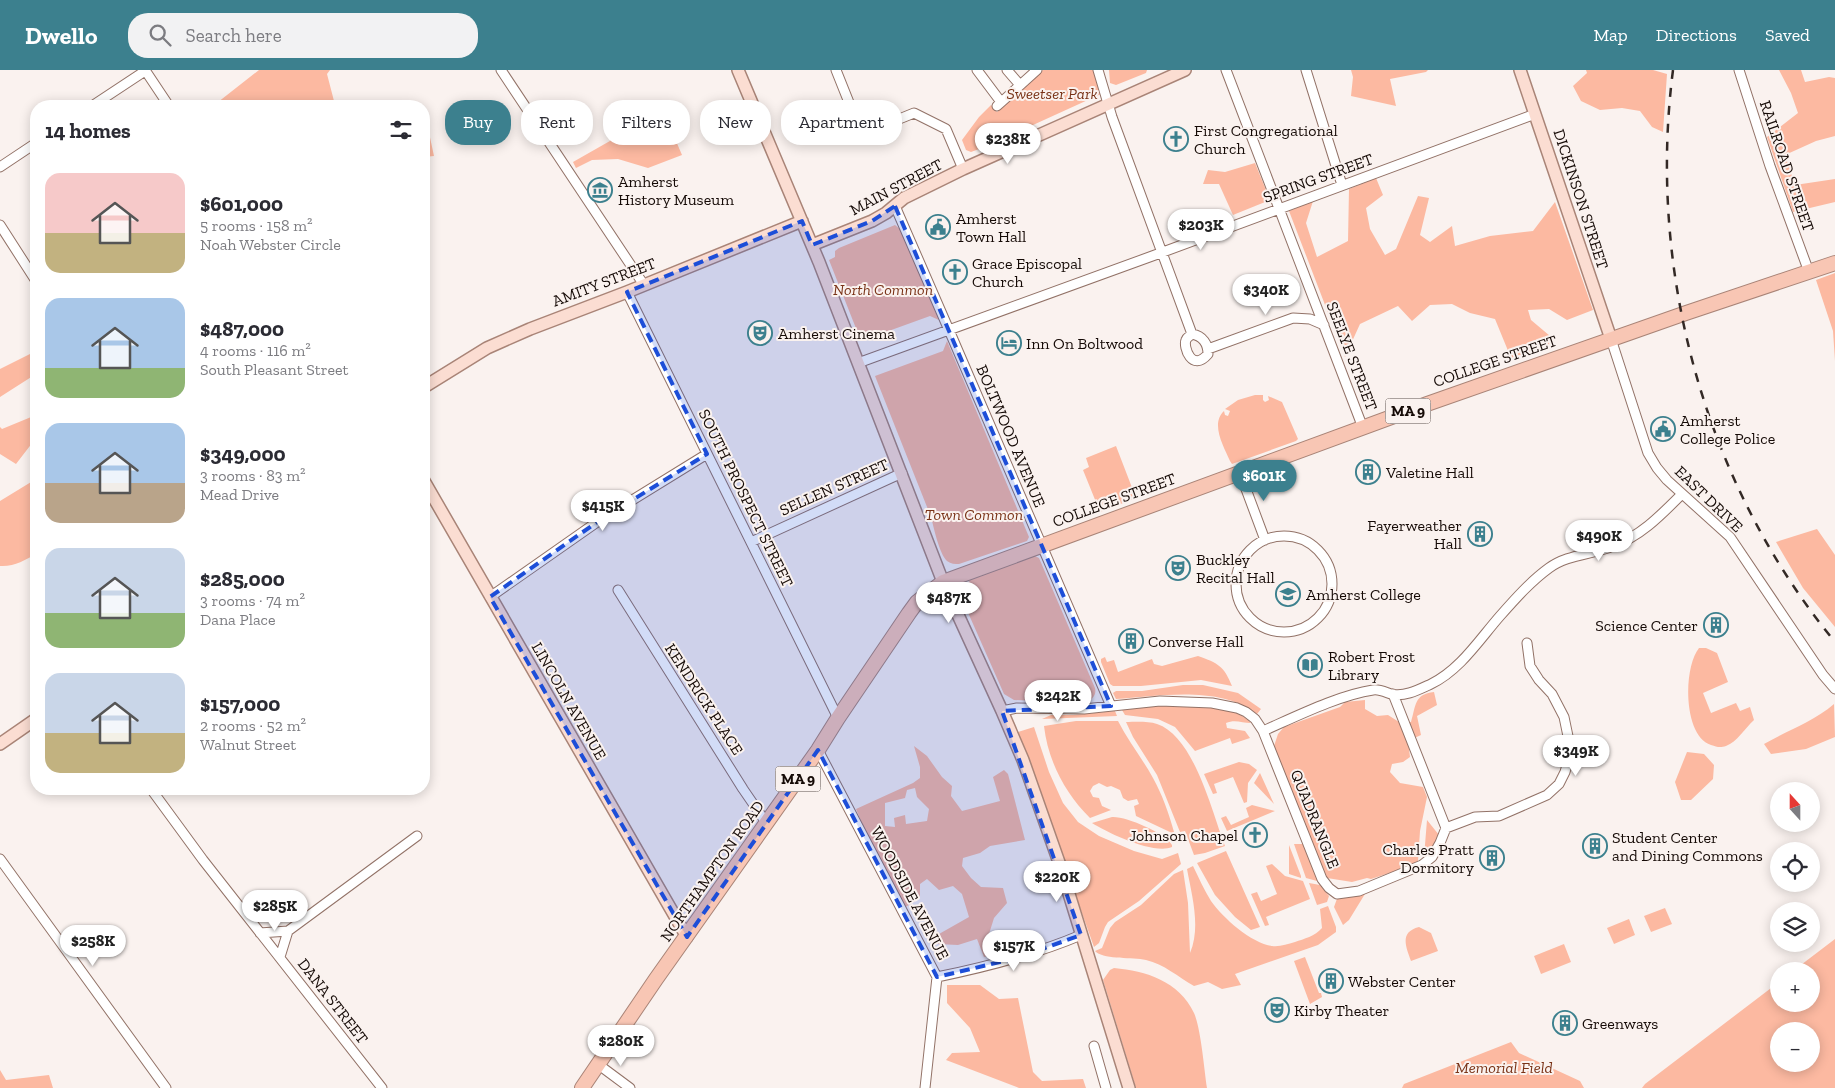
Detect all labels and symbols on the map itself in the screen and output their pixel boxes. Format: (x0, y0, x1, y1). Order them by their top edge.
park label: Sweetser Park (1006, 84, 1098, 103)
street label: RAILROAD STREET (1756, 98, 1818, 234)
place label: First Congregational Church (1194, 121, 1338, 158)
pin: $238K (973, 122, 1043, 165)
church icon: First Congregational Church (1163, 126, 1189, 152)
street label: DICKINSON STREET (1549, 127, 1613, 271)
street label: SPRING STREET (1260, 149, 1376, 207)
street label: MAIN STREET (846, 155, 946, 219)
place label: Amherst History Museum (618, 172, 734, 209)
museum icon: Amherst History Museum (587, 177, 613, 203)
pin: $203K (1166, 208, 1236, 251)
place label: Amherst Town Hall (956, 209, 1026, 246)
public building icon: Amherst Town Hall (925, 214, 951, 240)
street label: AMITY STREET (549, 253, 659, 310)
place label: Grace Episcopal Church (972, 254, 1082, 291)
church icon: Grace Episcopal Church (942, 259, 968, 285)
pin: $340K (1231, 274, 1301, 316)
park label: North Common (833, 280, 933, 299)
street label: SEELYE STREET (1322, 299, 1382, 413)
theatre icon: Amherst Cinema (747, 320, 773, 346)
place label: Amherst Cinema (778, 324, 895, 343)
hotel icon: Inn On Boltwood (996, 330, 1022, 356)
street label: COLLEGE STREET (1431, 331, 1560, 391)
place label: Inn On Boltwood (1026, 334, 1143, 353)
street label: BOLTWOOD AVENUE (972, 362, 1050, 510)
road number: MA 9 (1386, 398, 1430, 424)
street label: SOUTH PROSPECT STREET (695, 406, 797, 590)
place label: Amherst College Police (1680, 411, 1775, 448)
public building icon: Amherst College Police (1650, 416, 1676, 442)
street label: SELLEN STREET (777, 454, 892, 520)
building icon: Valetine Hall (1355, 459, 1381, 485)
pin: $601K (1229, 460, 1299, 502)
street label: EAST DRIVE (1671, 462, 1747, 536)
place label: Valetine Hall (1385, 463, 1474, 482)
street label: COLLEGE STREET (1050, 469, 1178, 531)
pin: $415K (568, 490, 638, 532)
park label: Town Common (925, 505, 1023, 524)
place label: Fayerweather Hall (1367, 516, 1462, 553)
pin: $490K (1564, 520, 1634, 562)
building icon: Fayerweather Hall (1467, 521, 1493, 547)
place label: Buckley Recital Hall (1196, 550, 1275, 587)
theatre icon: Buckley Recital Hall (1165, 555, 1191, 581)
school or university icon: Amherst College (1275, 581, 1301, 607)
pin: $487K (914, 582, 984, 624)
place label: Amherst College (1306, 585, 1421, 604)
building icon: Science Center (1703, 612, 1729, 638)
place label: Science Center (1595, 616, 1698, 635)
building icon: Converse Hall (1118, 628, 1144, 654)
place label: Converse Hall (1148, 632, 1244, 651)
street label: LINCOLN AVENUE (528, 639, 610, 763)
street label: KENDRICK PLACE (661, 640, 747, 758)
place label: Robert Frost Library (1328, 647, 1415, 684)
library icon: Robert Frost Library (1297, 652, 1323, 678)
pin: $242K (1023, 680, 1093, 722)
pin: $349K (1541, 734, 1611, 777)
road number: MA 9 (776, 766, 820, 792)
street label: QUADRANGLE (1287, 767, 1343, 871)
north arrow (1770, 782, 1820, 832)
street label: NORTHAMPTON ROAD (656, 797, 768, 945)
church icon: Johnson Chapel (1242, 822, 1268, 848)
street label: WOODSIDE AVENUE (867, 823, 953, 963)
place label: Johnson Chapel (1129, 826, 1238, 845)
place label: Student Center and Dining Commons (1612, 828, 1763, 865)
building icon: Student Center and Dining Commons (1582, 833, 1608, 859)
place label: Charles Pratt Dormitory (1382, 840, 1475, 877)
building icon: Charles Pratt Dormitory (1479, 845, 1505, 871)
pin: $220K (1022, 860, 1092, 903)
pin: $285K (240, 890, 310, 932)
pin: $258K (58, 924, 128, 967)
pin: $157K (979, 930, 1049, 972)
street label: DANA STREET (294, 954, 372, 1048)
building icon: Webster Center (1318, 968, 1344, 994)
place label: Webster Center (1348, 972, 1456, 991)
theatre icon: Kirby Theater (1264, 997, 1290, 1023)
place label: Kirby Theater (1294, 1001, 1389, 1020)
building icon: Greenways (1552, 1010, 1578, 1036)
place label: Greenways (1582, 1014, 1658, 1033)
pin: $280K (586, 1024, 656, 1067)
park label: Memorial Field (1455, 1058, 1553, 1077)

